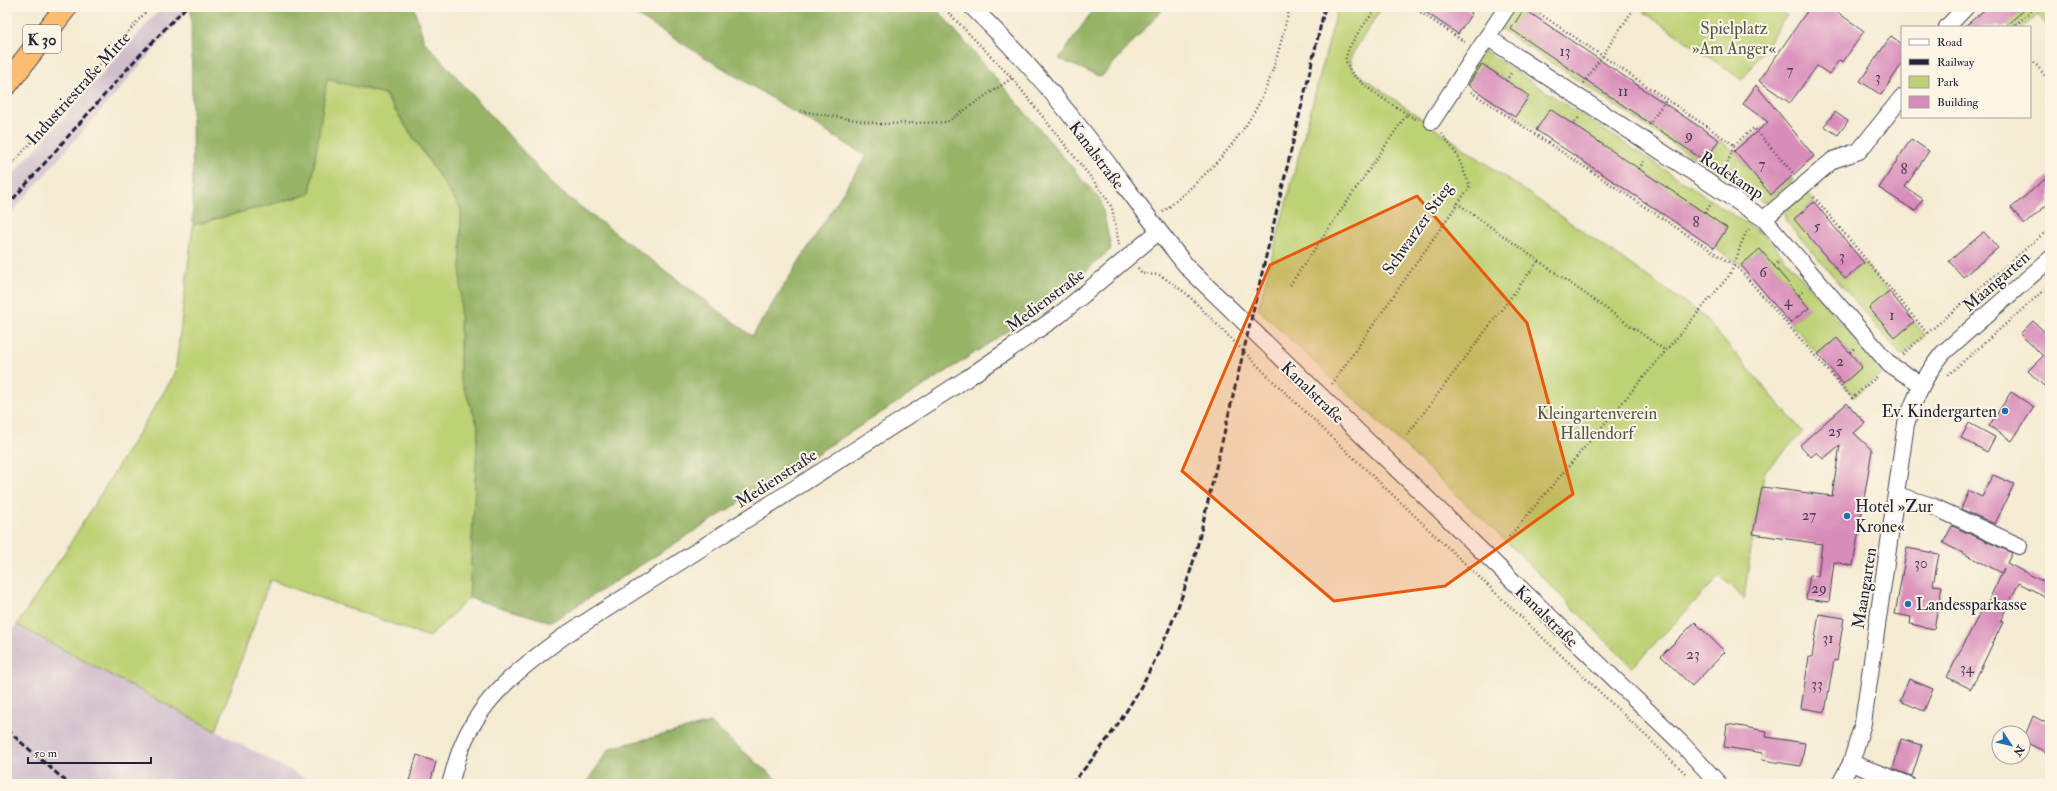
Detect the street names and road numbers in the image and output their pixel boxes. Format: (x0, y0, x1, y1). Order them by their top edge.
road number: K 30 (23, 25, 61, 53)
street label: Industriestraße Mitte (22, 27, 135, 149)
street label: Kanalstraße (1064, 117, 1129, 194)
street label: Rodekamp (1695, 147, 1768, 205)
street label: Schwarzer Stieg (1378, 177, 1458, 279)
street label: Maangarten (1958, 246, 2034, 316)
street label: Medienstraße (1002, 264, 1089, 337)
street label: Kanalstraße (1277, 357, 1349, 428)
street label: Medienstraße (732, 444, 821, 513)
street label: Maangarten (1848, 546, 1881, 630)
street label: Kanalstraße (1511, 581, 1583, 652)

